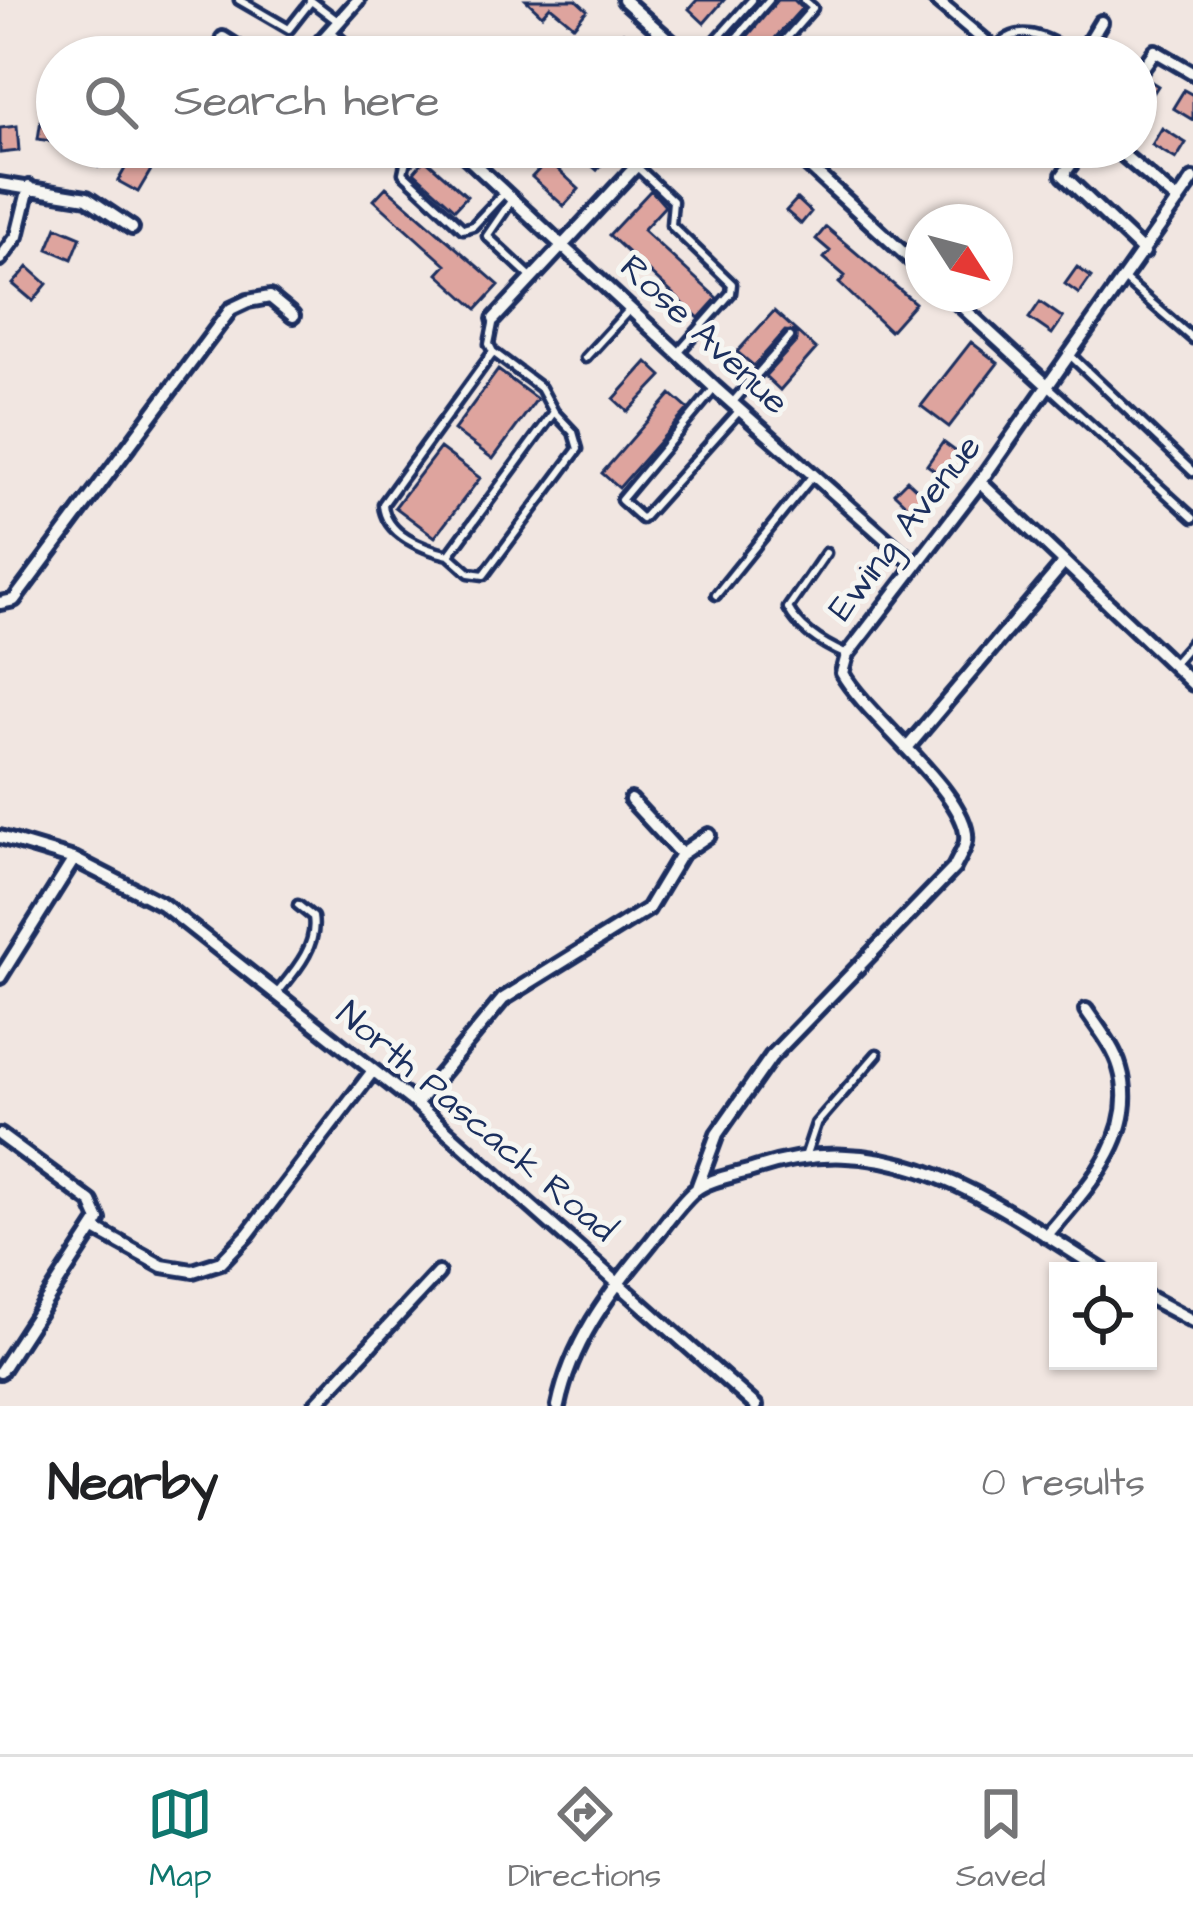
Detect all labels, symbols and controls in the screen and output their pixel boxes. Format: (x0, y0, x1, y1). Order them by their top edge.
search box (36, 36, 1157, 168)
icon: search (78, 69, 144, 135)
text: Search here (174, 71, 440, 133)
north arrow (905, 204, 1013, 312)
street label: Rose Avenue (608, 243, 800, 427)
street label: Ewing Avenue (816, 424, 995, 632)
street label: North Pascack Road (325, 989, 627, 1255)
map controls (1049, 1262, 1157, 1370)
button: locate (1049, 1262, 1157, 1370)
text: Nearby (48, 1449, 218, 1520)
text: 0 results (981, 1457, 1145, 1511)
tab: Map (147, 1781, 213, 1899)
tab: Directions (508, 1781, 661, 1899)
tab: Saved (956, 1781, 1046, 1899)

